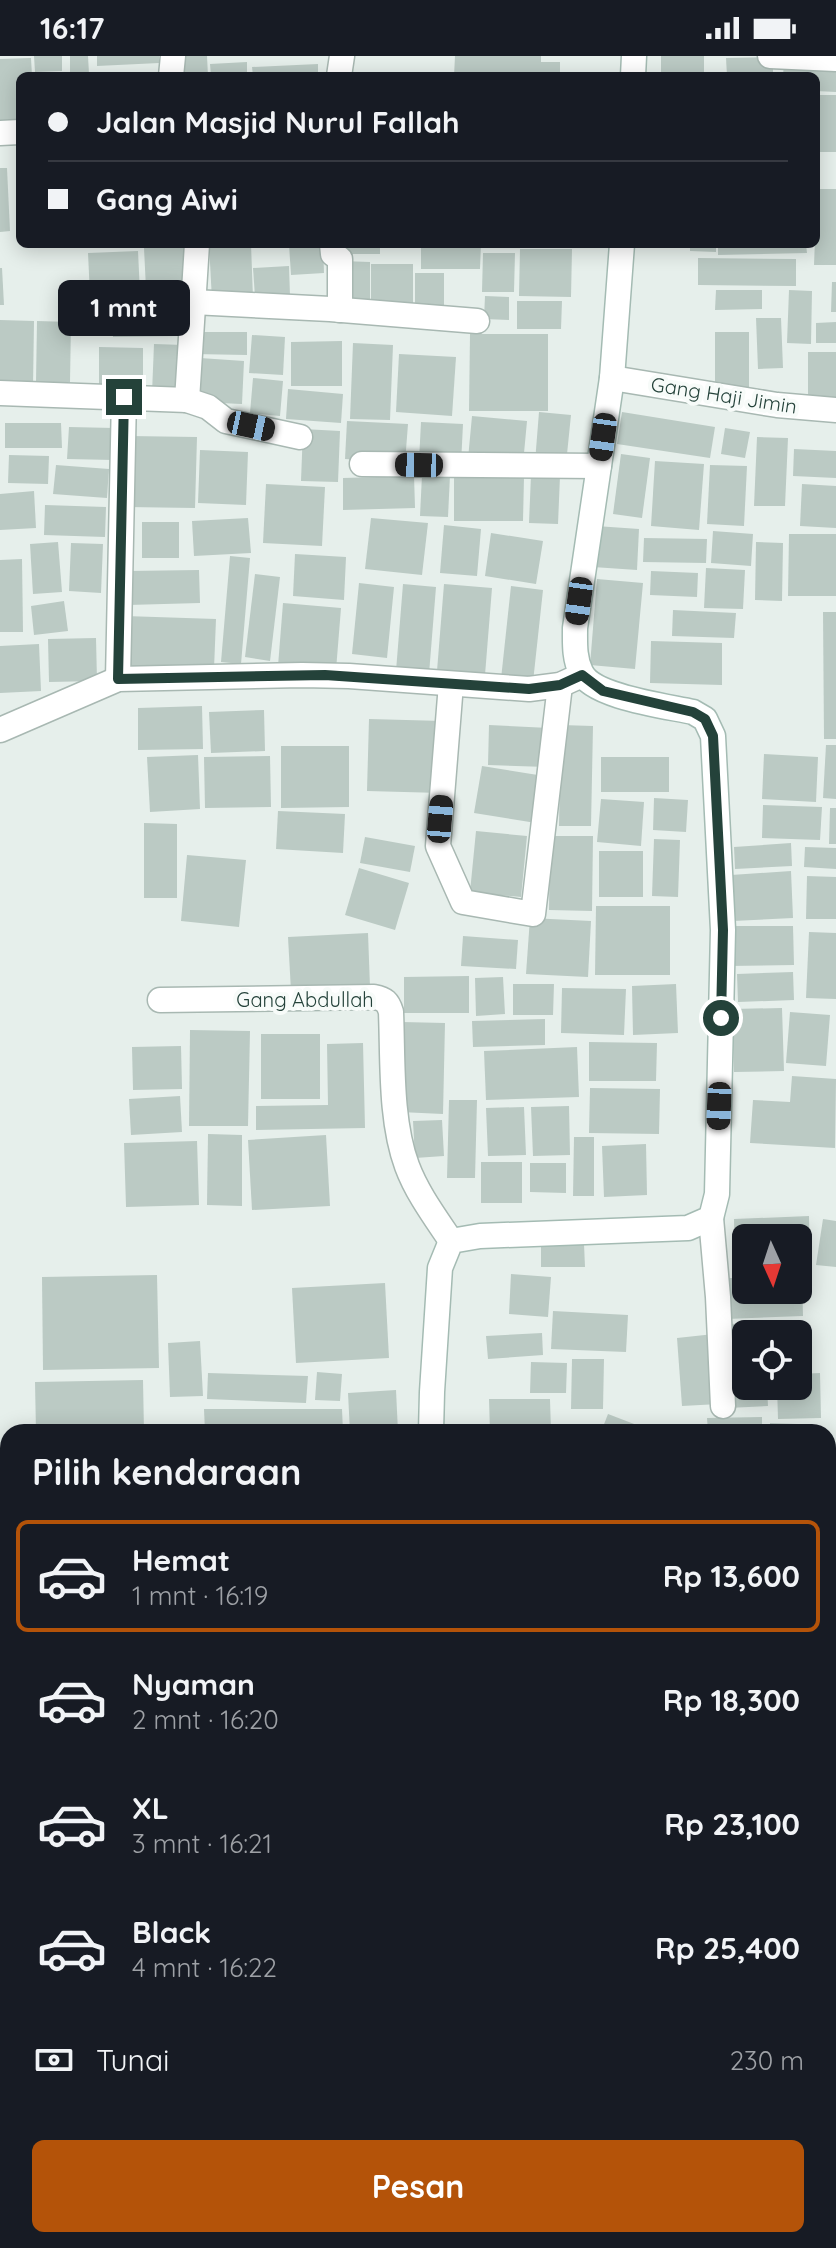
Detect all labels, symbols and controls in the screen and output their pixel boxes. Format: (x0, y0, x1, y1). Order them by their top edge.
text: 16:17 (40, 9, 105, 47)
text: Jalan Masjid Nurul Fallah (96, 103, 460, 141)
text: Gang Aiwi (96, 180, 238, 218)
callout: 1 mnt (58, 281, 190, 337)
text: 1 mnt (90, 291, 158, 324)
street label: Gang Haji Jimin (649, 371, 799, 419)
route end (106, 379, 142, 415)
car (225, 409, 277, 443)
car (588, 412, 618, 462)
car (395, 453, 443, 477)
car (564, 576, 594, 626)
car (426, 794, 454, 844)
street label: Gang Abdullah (236, 987, 374, 1012)
route start (703, 1000, 739, 1036)
car (706, 1082, 732, 1130)
north arrow (732, 1224, 812, 1304)
map controls (732, 1224, 812, 1400)
button: locate (732, 1320, 812, 1400)
text: Pilih kendaraan (32, 1449, 301, 1494)
icon: car (36, 1540, 108, 1612)
text: Hemat (132, 1541, 230, 1579)
text: Rp 13,600 (663, 1557, 800, 1595)
text: 1 mnt · 16:19 (132, 1579, 268, 1612)
icon: car (36, 1664, 108, 1736)
text: Nyaman (132, 1665, 255, 1703)
text: Rp 18,300 (663, 1681, 800, 1719)
text: 2 mnt · 16:20 (132, 1703, 279, 1736)
icon: car (36, 1788, 108, 1860)
text: XL (132, 1789, 169, 1827)
text: Rp 23,100 (664, 1805, 800, 1843)
text: 3 mnt · 16:21 (132, 1827, 272, 1860)
icon: car (36, 1912, 108, 1984)
text: Black (132, 1913, 211, 1951)
text: Rp 25,400 (655, 1929, 800, 1967)
text: 4 mnt · 16:22 (132, 1951, 277, 1984)
icon: cash (32, 2038, 76, 2082)
text: Tunai (96, 2041, 170, 2079)
text: 230 m (730, 2044, 804, 2077)
button: Pesan (32, 2140, 804, 2232)

